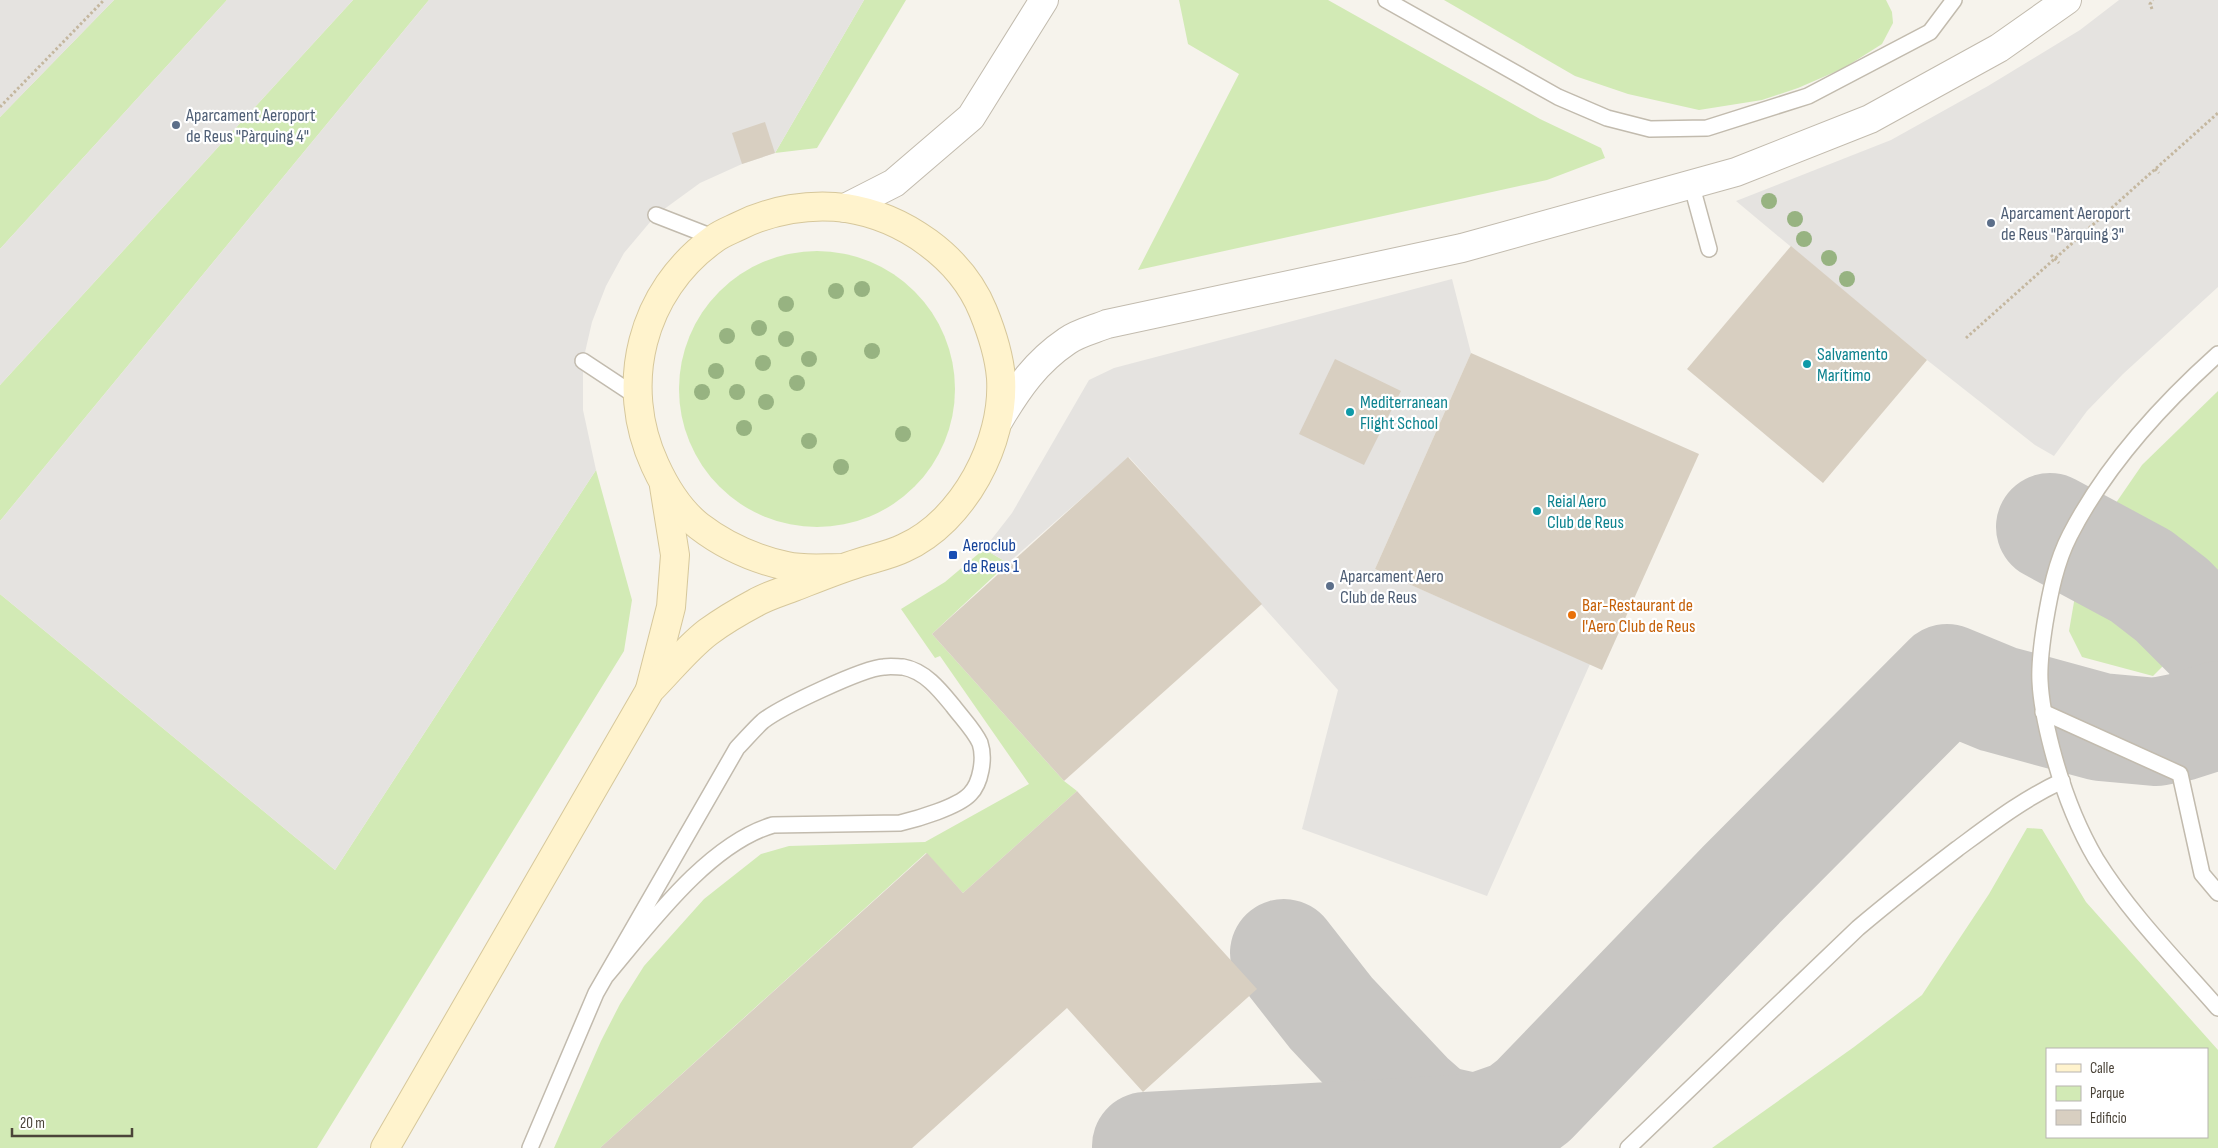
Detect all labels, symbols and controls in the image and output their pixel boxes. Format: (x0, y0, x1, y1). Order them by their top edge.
place label: Aparcament Aeroport de Reus "Pàrquing 4" (185, 105, 316, 147)
marker: Aparcament Aeroport de Reus "Pàrquing 4" (170, 119, 182, 131)
place label: Aparcament Aeroport de Reus "Pàrquing 3" (2000, 203, 2131, 245)
marker: Aparcament Aeroport de Reus "Pàrquing 3" (1985, 217, 1997, 229)
place label: Salvamento Marítimo (1817, 344, 1888, 386)
marker: Salvamento Marítimo (1801, 358, 1813, 370)
place label: Mediterranean Flight School (1360, 392, 1448, 434)
marker: Mediterranean Flight School (1344, 406, 1356, 418)
place label: Reial Aero Club de Reus (1547, 491, 1624, 533)
marker: Reial Aero Club de Reus (1531, 505, 1543, 517)
place label: Aeroclub de Reus 1 (962, 535, 1020, 577)
marker: Aeroclub de Reus 1 (947, 549, 959, 561)
place label: Aparcament Aero Club de Reus (1339, 566, 1444, 608)
marker: Aparcament Aero Club de Reus (1324, 580, 1336, 592)
place label: Bar-Restaurant de l'Aero Club de Reus (1582, 595, 1695, 637)
marker: Bar-Restaurant de l'Aero Club de Reus (1566, 609, 1578, 621)
legend (2046, 1048, 2208, 1138)
text: Calle (2090, 1059, 2114, 1078)
text: Parque (2090, 1084, 2125, 1103)
scale bar (12, 1106, 132, 1138)
text: Edificio (2090, 1109, 2127, 1128)
text: 20 m (20, 1114, 45, 1133)

